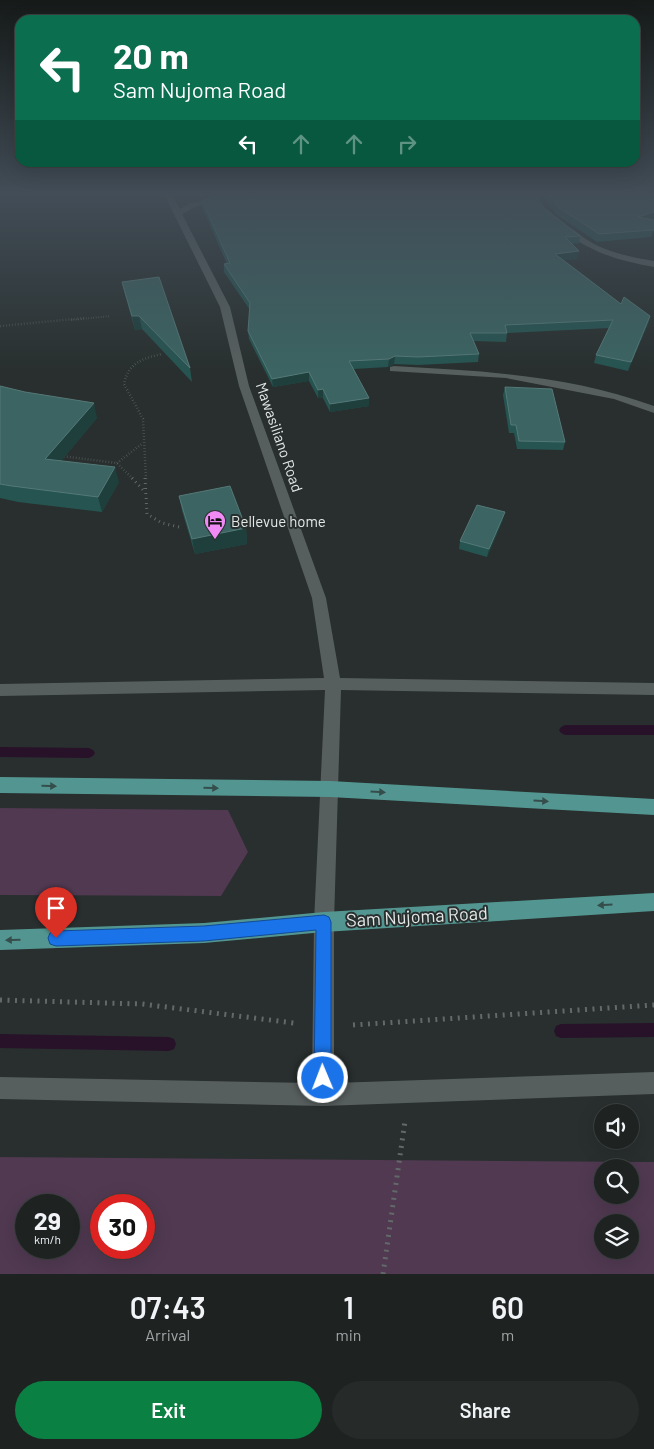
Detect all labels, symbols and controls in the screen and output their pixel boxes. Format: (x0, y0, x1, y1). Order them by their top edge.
text: 20 m (113, 34, 189, 76)
icon: left (30, 35, 95, 100)
text: Sam Nujoma Road (113, 76, 286, 102)
icon: left (234, 130, 262, 158)
icon: ahead (287, 130, 315, 158)
icon: ahead (340, 130, 368, 158)
icon: right (393, 130, 421, 158)
street label: Mawasiliano Road (253, 380, 307, 494)
hotel icon: Bellevue home (203, 509, 227, 540)
place label: Bellevue home (231, 512, 326, 530)
one-way arrow (41, 782, 57, 790)
one-way arrow (203, 784, 219, 792)
one-way arrow (371, 788, 387, 796)
one-way arrow (533, 797, 549, 805)
pin (35, 887, 77, 938)
icon: arrive (42, 894, 70, 922)
street label: Sam Nujoma Road (346, 901, 488, 931)
one-way arrow (597, 902, 613, 910)
one-way arrow (5, 936, 21, 944)
position arrow (296, 1051, 348, 1103)
map controls (594, 1104, 639, 1259)
button: sound (594, 1104, 639, 1149)
button: search (594, 1159, 639, 1204)
speed limit sign: 30 (90, 1194, 155, 1259)
text: 29 (34, 1205, 61, 1235)
button: layers (594, 1214, 639, 1259)
text: km/h (34, 1232, 61, 1246)
text: 07:43 (130, 1289, 206, 1325)
text: 1 (343, 1289, 354, 1325)
text: 60 (491, 1289, 524, 1325)
text: Arrival (145, 1325, 190, 1344)
text: min (335, 1325, 361, 1344)
text: m (501, 1325, 514, 1344)
button: Exit (15, 1381, 322, 1439)
button: Share (332, 1381, 639, 1439)

